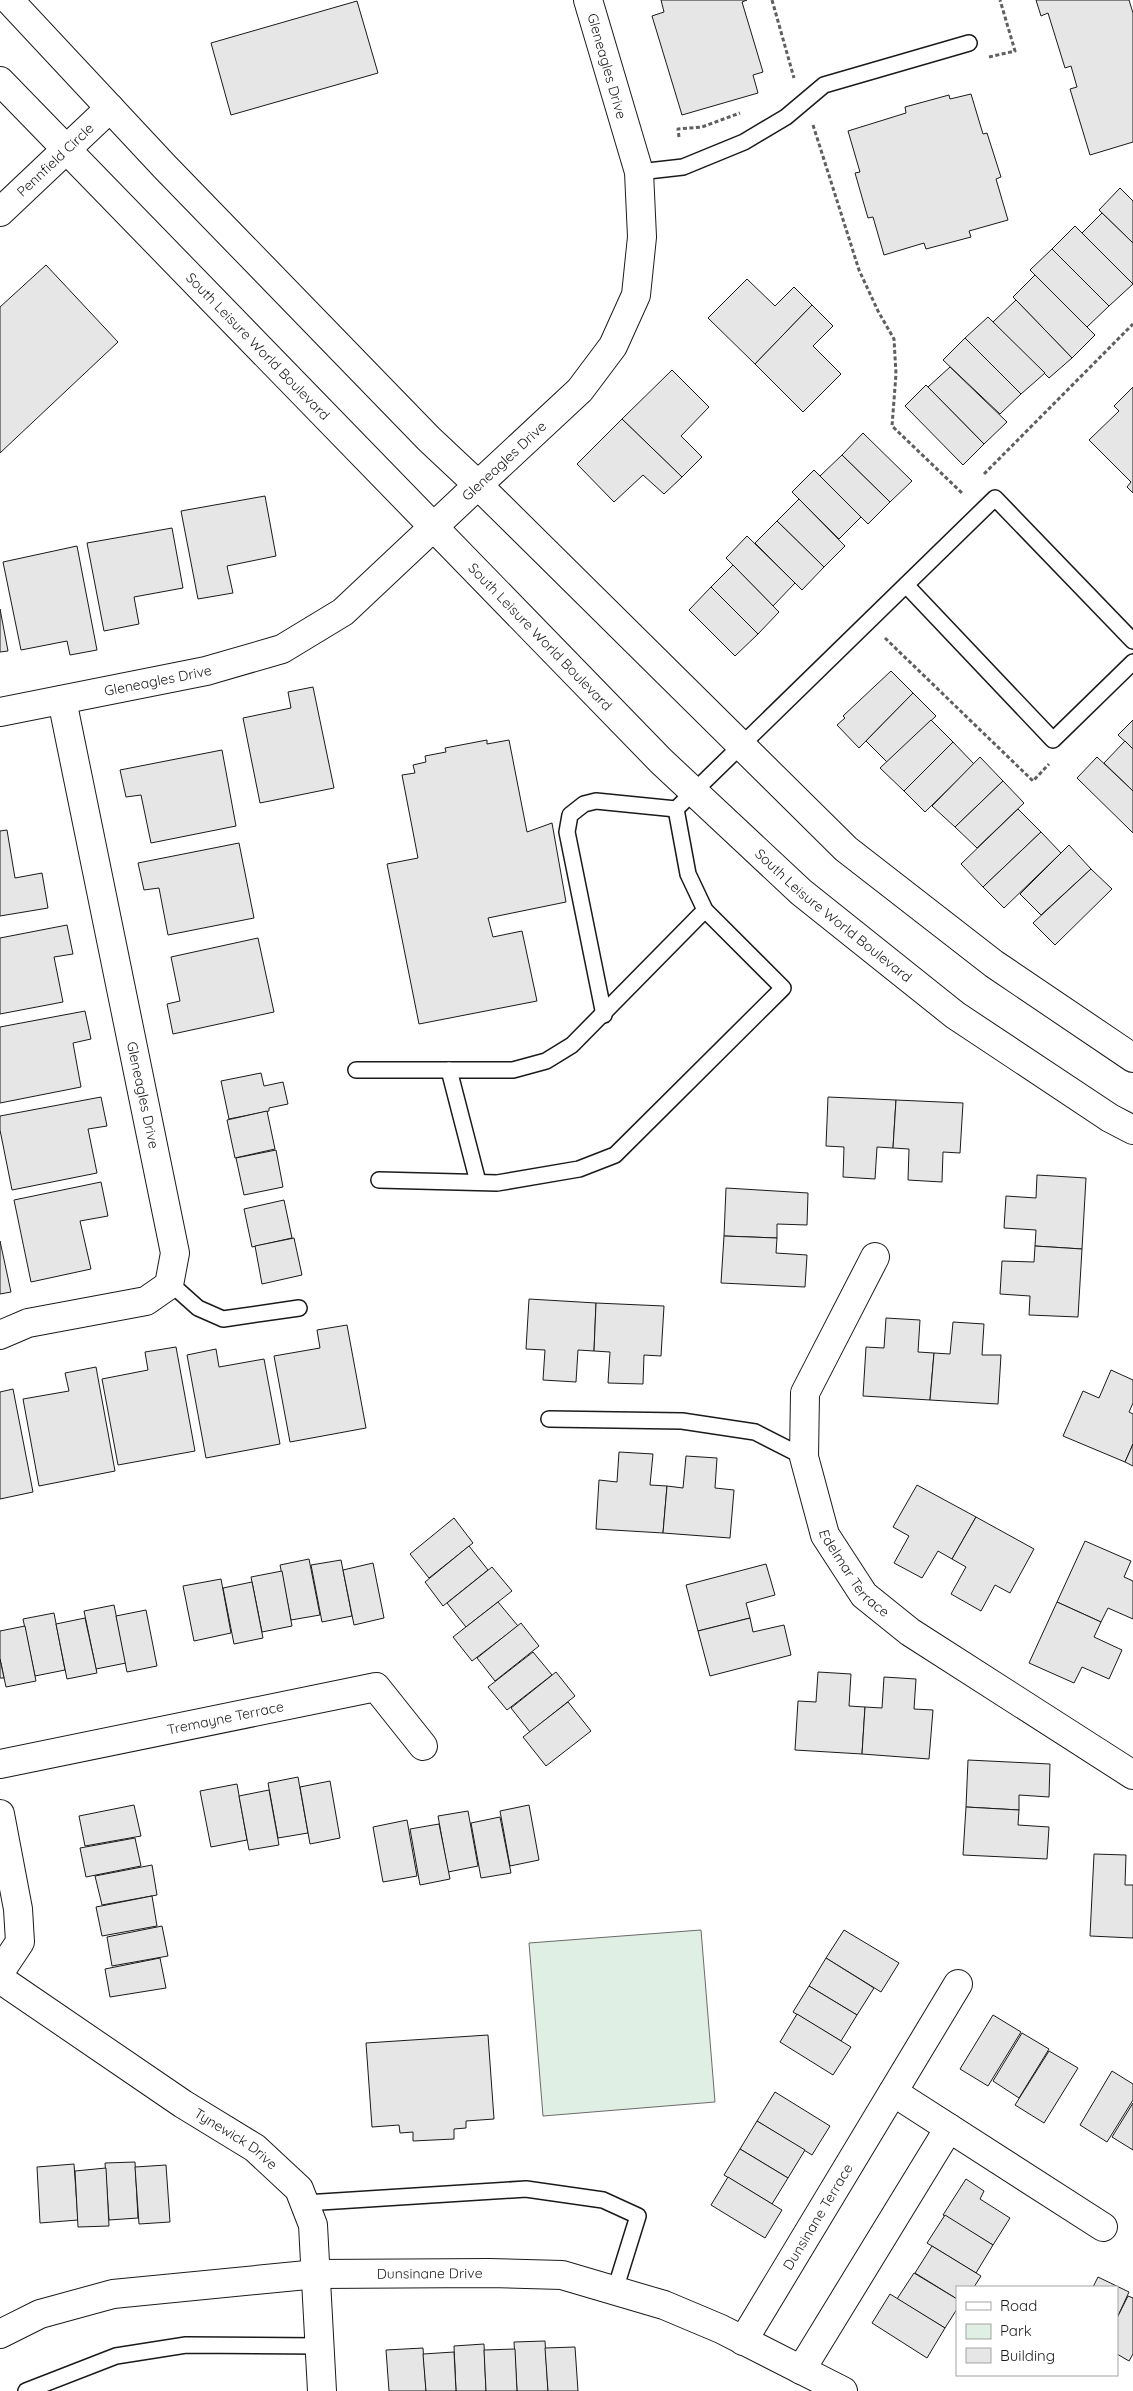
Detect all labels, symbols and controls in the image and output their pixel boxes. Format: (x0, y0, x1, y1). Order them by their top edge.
street label: Gleneagles Drive (583, 11, 631, 121)
street label: Pennfield Circle (13, 119, 98, 200)
street label: South Leisure World Boulevard (182, 269, 334, 424)
street label: Gleneagles Drive (458, 417, 550, 505)
street label: South Leisure World Boulevard (464, 559, 616, 714)
street label: Gleneagles Drive (103, 661, 214, 700)
street label: South Leisure World Boulevard (751, 845, 916, 986)
street label: Gleneagles Drive (123, 1040, 163, 1150)
street label: Edelmar Terrace (815, 1528, 893, 1621)
street label: Tremayne Terrace (165, 1697, 285, 1739)
street label: Tynewick Drive (191, 2104, 281, 2173)
street label: Dunsinane Terrace (779, 2160, 857, 2273)
street label: Dunsinane Drive (377, 2264, 483, 2283)
legend (956, 2286, 1118, 2376)
text: Road (1000, 2296, 1037, 2315)
text: Park (1000, 2321, 1032, 2340)
text: Building (1000, 2346, 1055, 2365)

